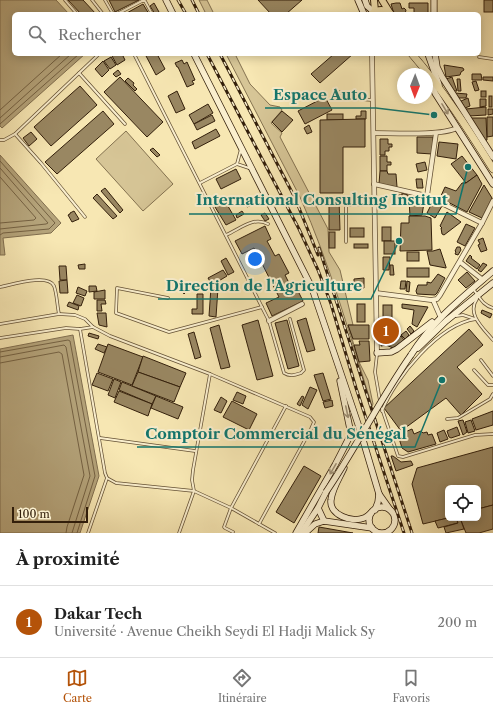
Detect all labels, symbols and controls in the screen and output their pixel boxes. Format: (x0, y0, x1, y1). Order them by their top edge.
search box (12, 12, 481, 56)
icon: search (26, 23, 48, 45)
text: Rechercher (58, 25, 141, 44)
north arrow (397, 68, 433, 104)
callout: Espace Auto (265, 81, 376, 108)
text: Espace Auto (273, 85, 367, 104)
one-way arrow (442, 103, 450, 115)
callout: International Consulting Institut (189, 187, 456, 214)
text: International Consulting Institut (196, 190, 448, 209)
your location (245, 249, 265, 269)
callout: Direction de l'Agriculture (158, 272, 371, 299)
text: Direction de l'Agriculture (166, 276, 362, 295)
pin: 1 (373, 316, 399, 346)
one-way arrow (343, 405, 351, 418)
callout: Comptoir Commercial du Sénégal (137, 420, 415, 447)
text: Comptoir Commercial du Sénégal (145, 424, 407, 443)
one-way arrow (329, 463, 337, 475)
map controls (445, 485, 481, 521)
button: locate (445, 485, 481, 521)
scale bar (12, 505, 88, 524)
text: 100 m (18, 507, 50, 521)
text: À proximité (16, 549, 120, 569)
text: Dakar Tech (54, 604, 142, 623)
text: 1 (26, 614, 32, 630)
text: 200 m (437, 614, 477, 630)
text: Université · Avenue Cheikh Seydi El Hadji Malick Sy (54, 623, 375, 639)
tab: Carte (63, 667, 92, 705)
tab: Itinéraire (218, 667, 267, 705)
tab: Favoris (393, 667, 430, 705)

